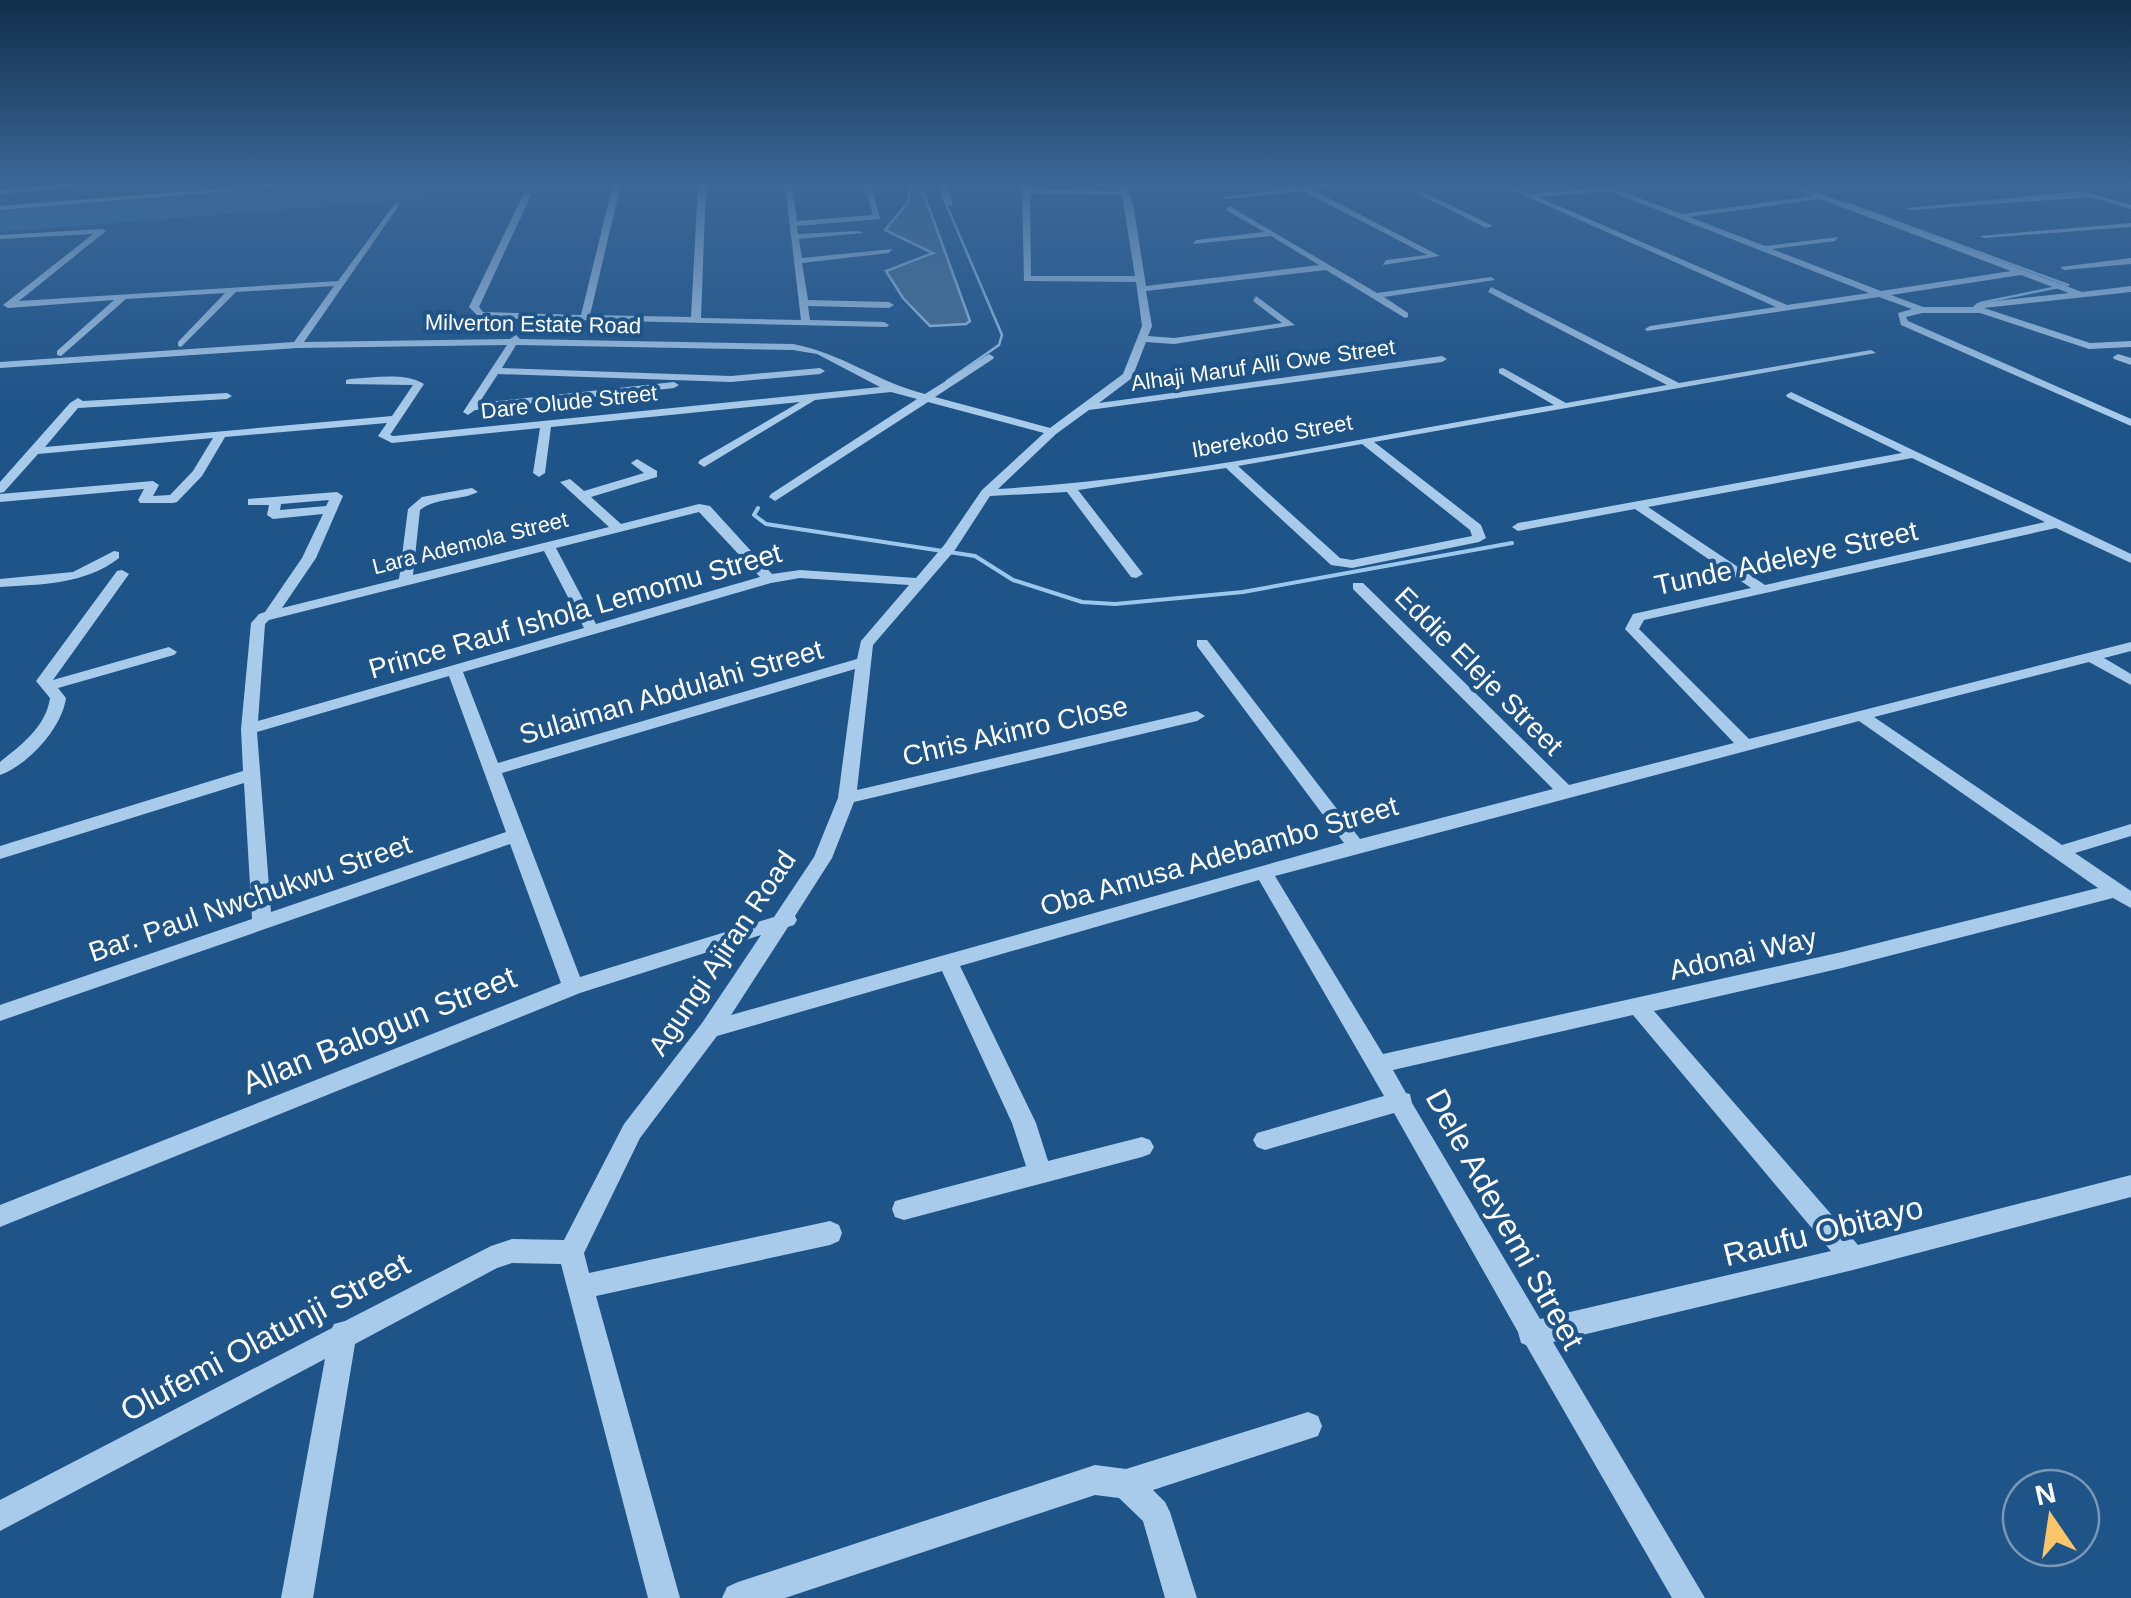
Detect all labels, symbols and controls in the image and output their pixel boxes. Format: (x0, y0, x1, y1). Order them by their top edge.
street label: Milverton Estate Road (425, 310, 641, 338)
street label: Alhaji Maruf Alli Owe Street (1129, 334, 1397, 396)
street label: Dare Olude Street (480, 380, 658, 424)
street label: Iberekodo Street (1190, 410, 1354, 462)
street label: Lara Ademola Street (370, 507, 570, 579)
street label: Tunde Adeleye Street (1652, 515, 1921, 601)
street label: Prince Rauf Ishola Lemomu Street (365, 537, 785, 685)
street label: Eddie Eleje Street (1389, 581, 1569, 761)
street label: Sulaiman Abdulahi Street (516, 634, 827, 750)
street label: Chris Akinro Close (899, 690, 1131, 772)
street label: Oba Amusa Adebambo Street (1037, 790, 1402, 922)
street label: Bar. Paul Nwchukwu Street (85, 828, 416, 968)
street label: Agungi Ajiran Road (642, 845, 802, 1061)
street label: Adonai Way (1666, 922, 1820, 986)
street label: Allan Balogun Street (237, 959, 521, 1101)
street label: Dele Adeyemi Street (1419, 1083, 1592, 1355)
street label: Raufu Obitayo (1719, 1189, 1927, 1273)
street label: Olufemi Olatunji Street (114, 1245, 416, 1428)
north arrow (2001, 1468, 2101, 1568)
text: N (2032, 1477, 2059, 1512)

